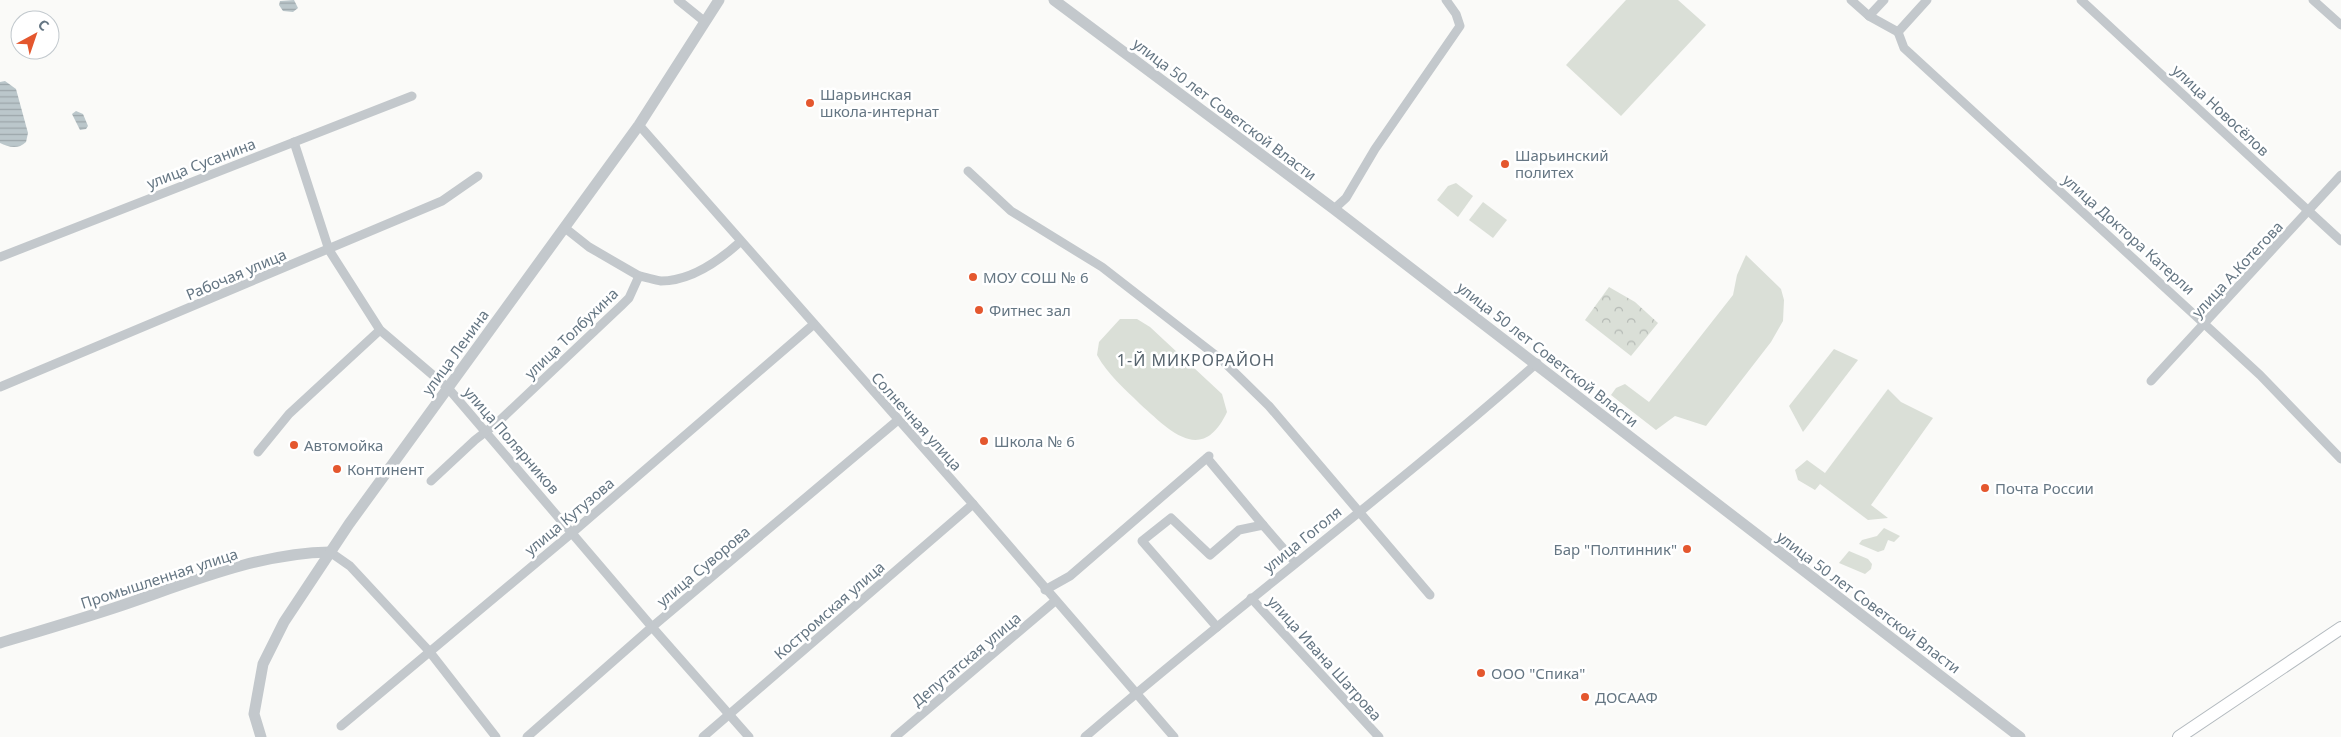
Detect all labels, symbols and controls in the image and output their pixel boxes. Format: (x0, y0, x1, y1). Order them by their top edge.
north arrow (10, 10, 60, 60)
text: С (34, 14, 53, 35)
street label: улица 50 лет Советской Власти (1129, 33, 1321, 185)
street label: улица Новосёлов (2168, 60, 2274, 160)
place label: Шарьинская школа-интернат (820, 84, 939, 121)
marker: Шарьинская школа-интернат (804, 97, 816, 109)
street label: улица Сусанина (144, 133, 258, 193)
place label: Шарьинский политех (1515, 145, 1609, 182)
marker: Шарьинский политех (1499, 158, 1511, 170)
street label: улица Доктора Катерли (2059, 169, 2199, 299)
street label: улица А.Котегова (2187, 216, 2287, 322)
street label: Рабочая улица (183, 244, 289, 304)
place label: МОУ СОШ № 6 (983, 267, 1088, 287)
marker: МОУ СОШ № 6 (967, 271, 979, 283)
street label: улица 50 лет Советской Власти (1453, 277, 1643, 431)
street label: улица Толбухина (520, 283, 622, 383)
place label: Фитнес зал (989, 300, 1071, 320)
marker: Фитнес зал (973, 304, 985, 316)
street label: улица Ленина (417, 305, 493, 399)
district label: 1-Й МИКРОРАЙОН (1117, 349, 1275, 371)
street label: Солнечная улица (867, 367, 967, 475)
street label: улица Полярников (460, 382, 564, 498)
place label: Школа № 6 (994, 431, 1075, 451)
place label: Автомойка (304, 435, 383, 455)
marker: Школа № 6 (978, 435, 990, 447)
marker: Автомойка (288, 439, 300, 451)
place label: Континент (347, 459, 424, 479)
marker: Континент (331, 463, 343, 475)
street label: улица Кутузова (520, 473, 618, 559)
place label: Почта России (1995, 478, 2094, 498)
marker: Почта России (1979, 482, 1991, 494)
street label: улица Гоголя (1259, 501, 1345, 577)
street label: улица Суворова (652, 521, 754, 611)
street label: улица 50 лет Советской Власти (1773, 526, 1965, 678)
place label: Бар "Полтинник" (1553, 539, 1677, 559)
street label: Промышленная улица (78, 543, 240, 613)
marker: Бар "Полтинник" (1681, 543, 1693, 555)
street label: Костромская улица (769, 556, 889, 664)
street label: улица Ивана Шатрова (1264, 591, 1386, 725)
street label: Депутатская улица (907, 607, 1025, 711)
place label: ООО "Спика" (1491, 663, 1585, 683)
marker: ООО "Спика" (1475, 667, 1487, 679)
place label: ДОСААФ (1595, 687, 1658, 707)
marker: ДОСААФ (1579, 691, 1591, 703)

